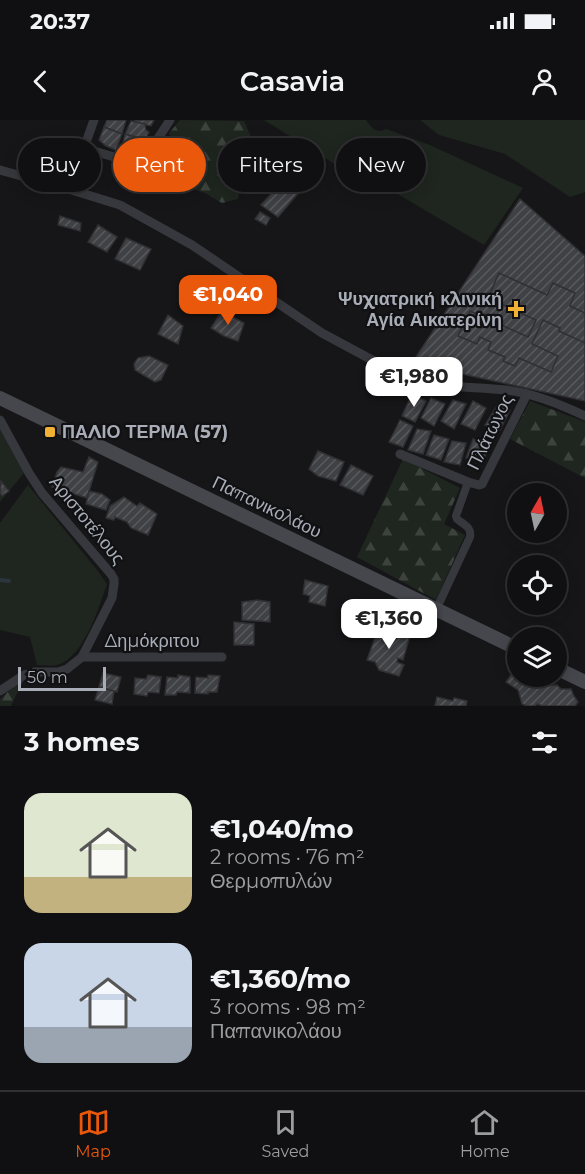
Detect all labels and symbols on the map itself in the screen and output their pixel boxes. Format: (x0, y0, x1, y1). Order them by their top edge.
pin: €1,040 (179, 275, 277, 326)
place label: Ψυχιατρική κλινική Αγία Αικατερίνη (338, 288, 502, 331)
marker: Ψυχιατρική κλινική Αγία Αικατερίνη (507, 300, 525, 318)
pin: €1,980 (365, 357, 463, 408)
street label: Πλάτωνος (462, 390, 518, 474)
place label: ΠΑΛΙΟ ΤΕΡΜΑ (57) (62, 421, 228, 443)
marker: ΠΑΛΙΟ ΤΕΡΜΑ (57) (43, 425, 57, 439)
street label: Αριστοτέλους (45, 471, 130, 569)
street label: Παπανικολάου (209, 471, 325, 543)
north arrow (507, 483, 567, 543)
pin: €1,360 (340, 599, 438, 650)
street label: Δημόκριτου (104, 630, 200, 652)
scale bar (18, 664, 106, 692)

